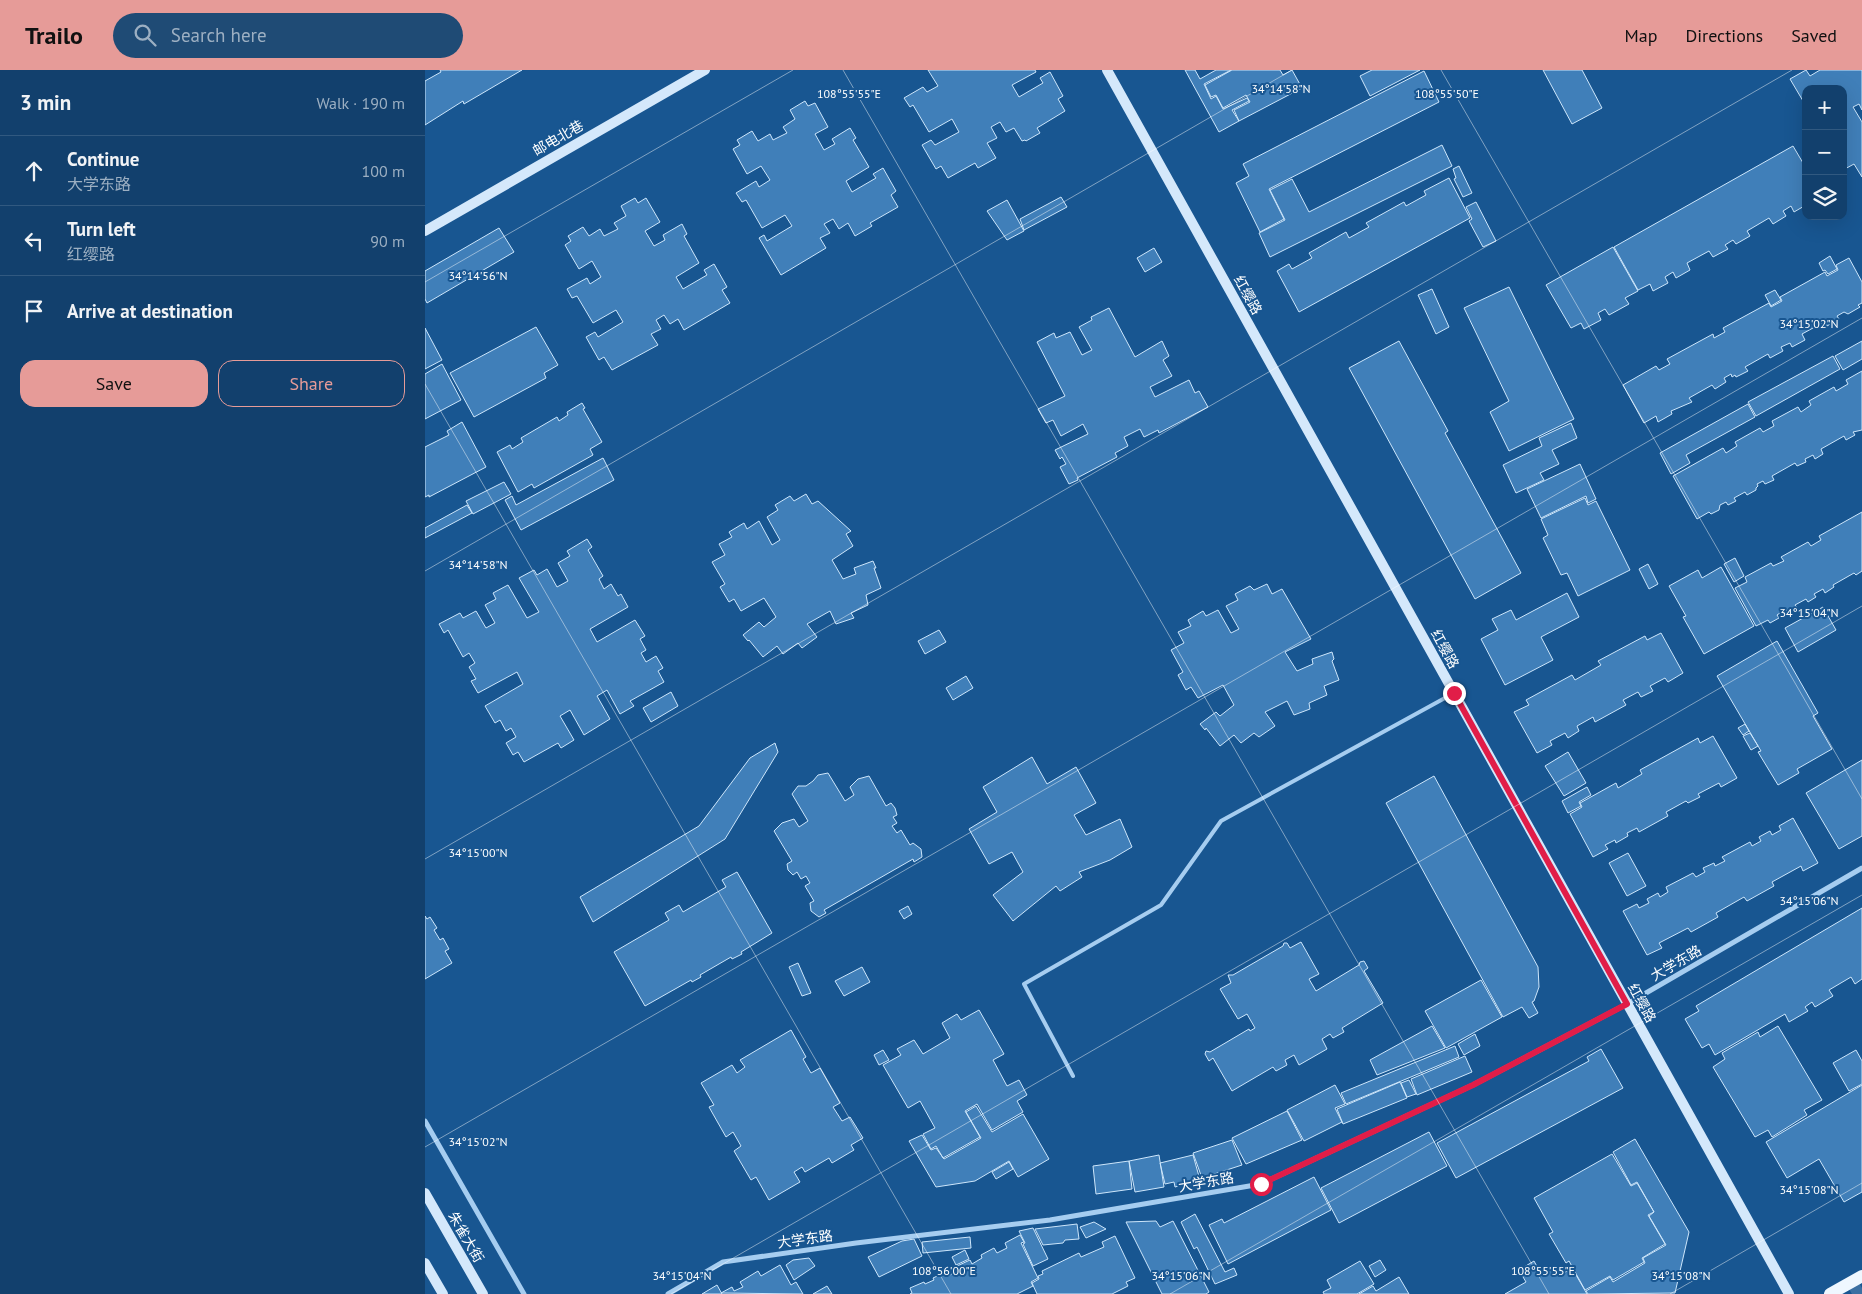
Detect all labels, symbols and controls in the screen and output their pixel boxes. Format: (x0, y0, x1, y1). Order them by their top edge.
search box (113, 13, 463, 58)
text: Trailo (25, 20, 83, 51)
icon: search (131, 21, 159, 49)
text: Search here (171, 23, 267, 47)
text: Map (1625, 24, 1657, 47)
text: Directions (1685, 24, 1763, 47)
text: Saved (1791, 24, 1837, 47)
text: 34°14'58"N (1251, 81, 1311, 96)
map controls (1802, 85, 1847, 220)
button: + (1802, 85, 1847, 130)
text: 108°55'55"E (817, 86, 881, 101)
text: 108°55'50"E (1415, 86, 1479, 101)
text: 3 min (20, 89, 71, 116)
text: Walk · 190 m (316, 93, 405, 113)
street label: 邮电北巷 (529, 116, 587, 160)
button: − (1802, 130, 1847, 175)
text: Continue (67, 147, 139, 171)
icon: ahead (20, 157, 48, 185)
text: 100 m (362, 161, 405, 181)
text: 大学东路 (67, 174, 131, 194)
button: layers (1802, 175, 1847, 220)
text: Turn left (67, 217, 136, 241)
icon: left (20, 227, 48, 255)
text: 90 m (370, 231, 405, 251)
text: 红缨路 (67, 244, 115, 264)
text: 34°14'56"N (448, 268, 508, 283)
street label: 红缨路 (1230, 272, 1266, 318)
icon: arrive (20, 297, 48, 325)
text: Arrive at destination (67, 299, 233, 323)
text: 34°15'02"N (1779, 316, 1839, 331)
button: Save (20, 360, 208, 407)
button: Share (218, 360, 405, 407)
text: 34°14'58"N (448, 557, 508, 572)
text: 34°15'04"N (1779, 605, 1839, 620)
street label: 红缨路 (1427, 626, 1463, 672)
route end (1443, 682, 1466, 705)
text: 34°15'00"N (448, 845, 508, 860)
text: 34°15'06"N (1779, 893, 1839, 908)
street label: 大学东路 (1647, 941, 1705, 985)
street label: 红缨路 (1624, 980, 1660, 1026)
text: 34°15'02"N (448, 1134, 508, 1149)
street label: 大学东路 (1177, 1168, 1235, 1196)
route start (1250, 1173, 1273, 1196)
text: 34°15'08"N (1779, 1182, 1839, 1197)
street label: 朱雀大街 (444, 1208, 488, 1266)
street label: 大学东路 (776, 1226, 834, 1252)
text: 108°56'00"E (912, 1263, 976, 1278)
text: 108°55'55"E (1511, 1263, 1575, 1278)
text: 34°15'04"N (652, 1268, 712, 1283)
text: 34°15'06"N (1151, 1268, 1211, 1283)
text: 34°15'08"N (1651, 1268, 1711, 1283)

